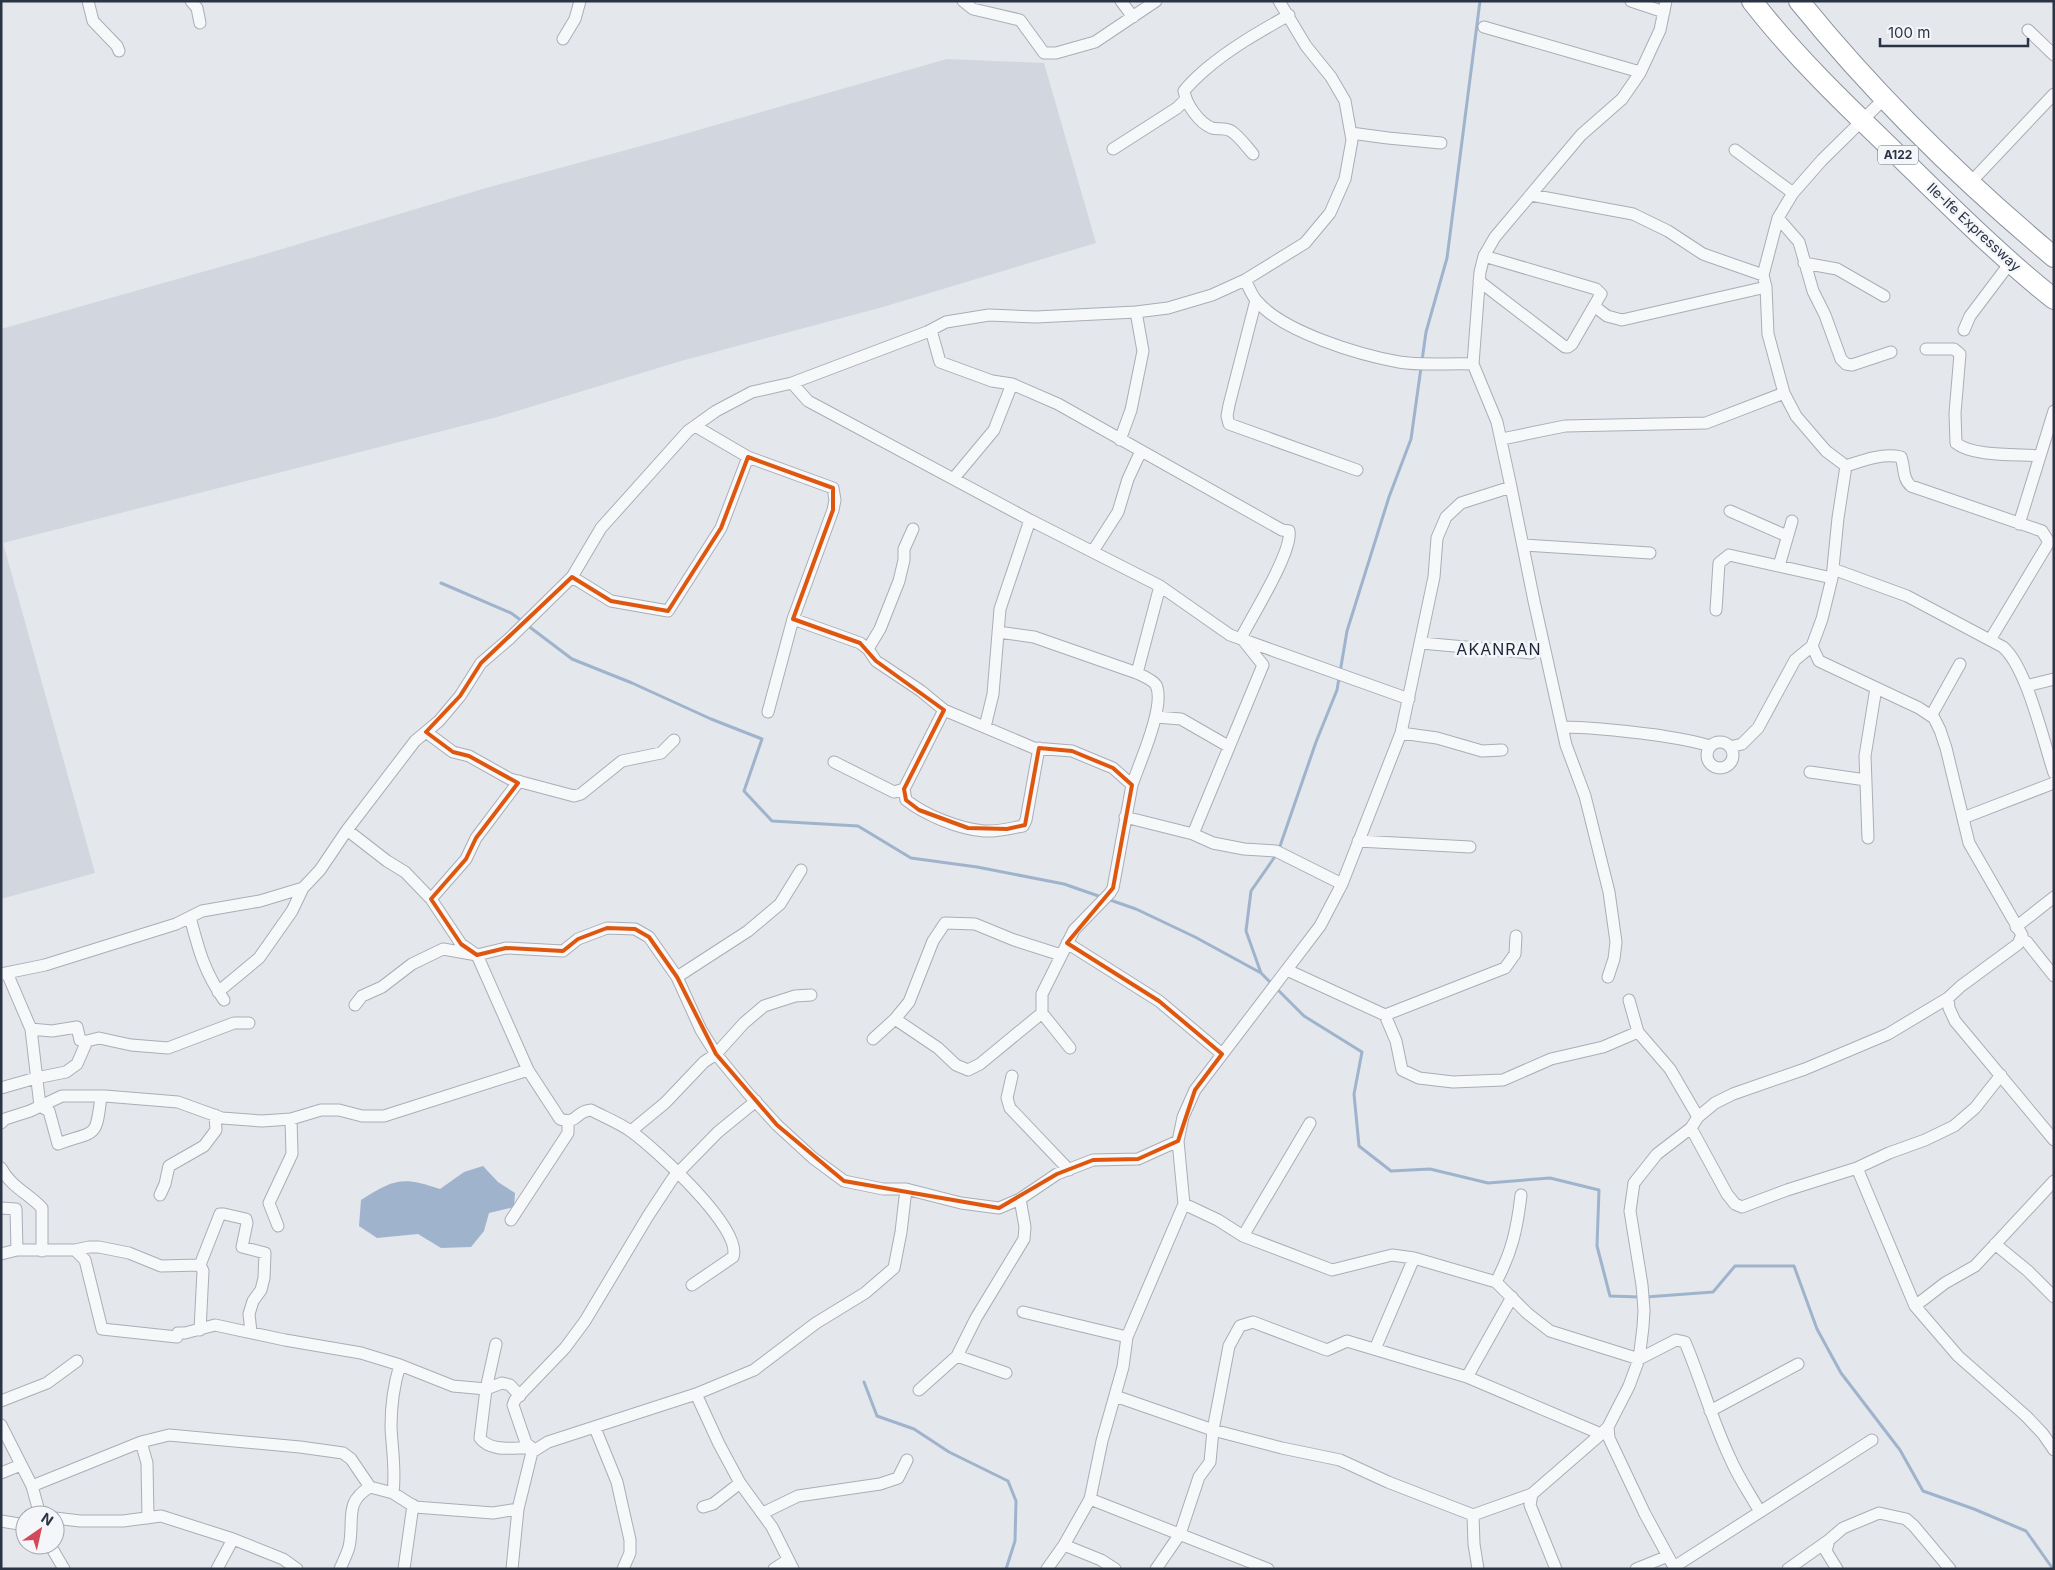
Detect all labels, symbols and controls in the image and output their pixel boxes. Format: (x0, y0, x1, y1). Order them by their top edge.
scale bar (1880, 15, 2028, 47)
text: 100 m (1888, 23, 1930, 42)
road number: A122 (1878, 146, 1918, 164)
street label: Ile-Ife Expressway (1924, 179, 2025, 275)
district label: AKANRAN (1456, 639, 1542, 659)
north arrow (15, 1505, 65, 1555)
text: N (38, 1509, 57, 1529)

